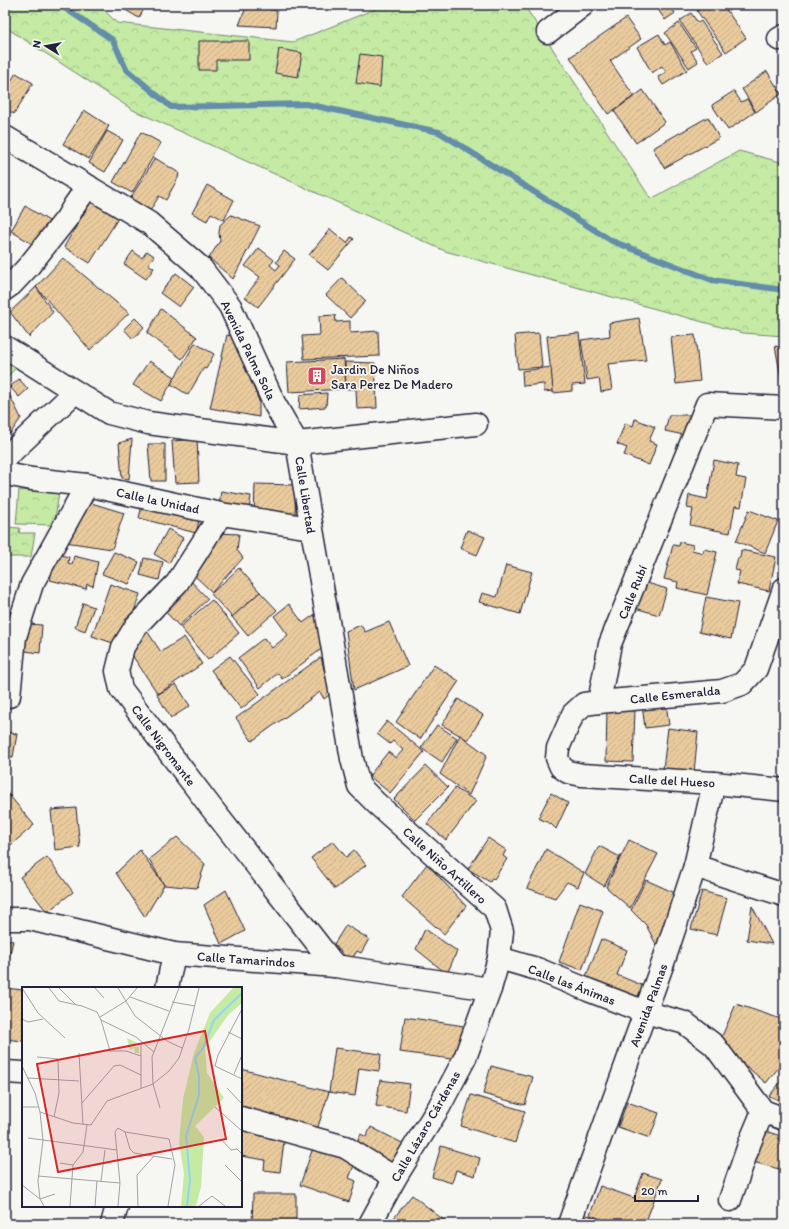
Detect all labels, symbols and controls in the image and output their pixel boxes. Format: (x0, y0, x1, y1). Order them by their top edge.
north arrow (26, 26, 66, 66)
text: N (30, 39, 44, 49)
street label: Avenida Palma Sola (218, 298, 279, 403)
place label: Jardin De Niños Sara Perez De Madero (331, 362, 453, 392)
building icon: Jardin De Niños Sara Perez De Madero (306, 365, 328, 387)
street label: Calle Libertad (292, 455, 319, 535)
street label: Calle la Unidad (115, 484, 201, 517)
street label: Calle Rubí (615, 562, 650, 621)
street label: Calle Esmeralda (629, 682, 722, 707)
street label: Calle Nigromante (128, 702, 199, 789)
street label: Calle del Hueso (628, 771, 716, 790)
street label: Calle Niño Artillero (400, 824, 490, 907)
street label: Calle Tamarindos (196, 949, 296, 970)
street label: Calle las Ánimas (526, 961, 618, 1008)
street label: Avenida Palmas (626, 961, 671, 1049)
inset map (22, 987, 242, 1207)
street label: Calle Lázaro Cárdenas (388, 1068, 463, 1184)
scale bar (635, 1177, 698, 1203)
text: 20 m (641, 1184, 668, 1198)

